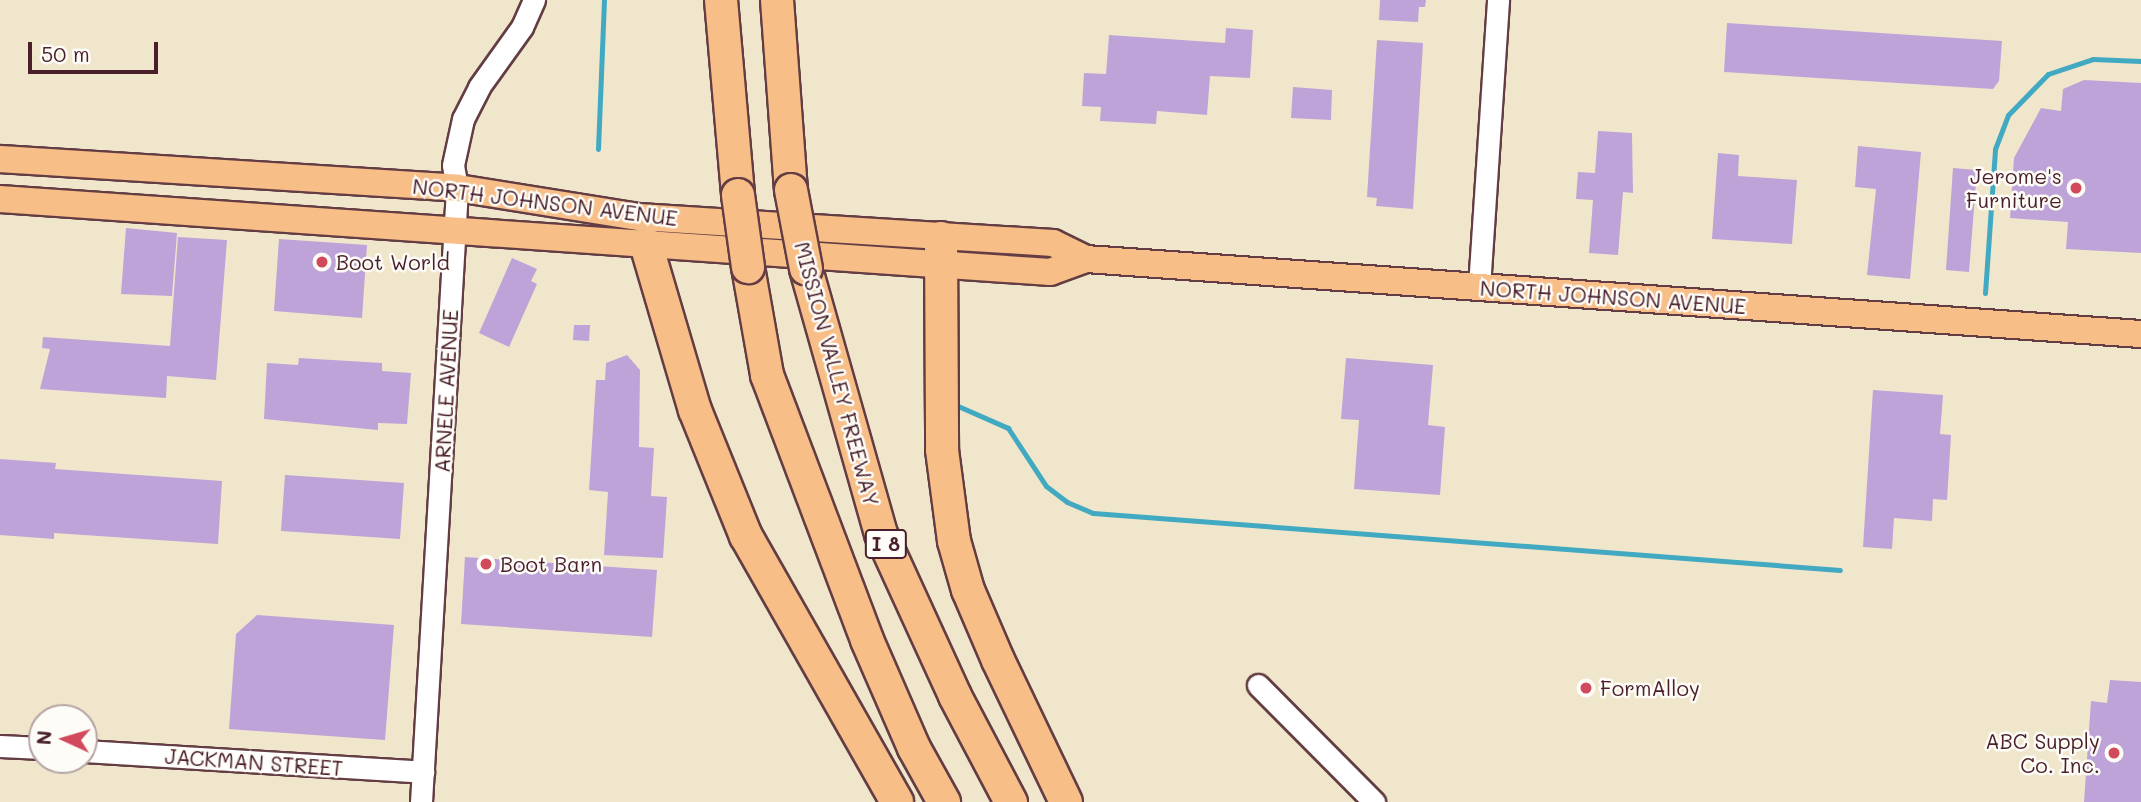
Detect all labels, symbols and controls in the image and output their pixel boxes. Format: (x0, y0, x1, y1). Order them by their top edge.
scale bar (32, 28, 161, 72)
text: 50 m (41, 40, 90, 67)
place label: Jerome's Furniture (1966, 163, 2062, 213)
street label: NORTH JOHNSON AVENUE (411, 173, 679, 231)
marker: Jerome's Furniture (2068, 180, 2084, 196)
street label: MISSION VALLEY FREEWAY (789, 239, 885, 509)
place label: Boot World (336, 249, 450, 275)
marker: Boot World (314, 254, 330, 270)
street label: NORTH JOHNSON AVENUE (1479, 275, 1747, 319)
street label: ARNELE AVENUE (429, 309, 463, 473)
road number: I 8 (863, 528, 909, 559)
place label: Boot Barn (500, 551, 602, 577)
marker: Boot Barn (478, 556, 494, 572)
place label: FormAlloy (1600, 675, 1700, 701)
marker: FormAlloy (1578, 680, 1594, 696)
north arrow (28, 704, 98, 774)
place label: ABC Supply Co. Inc. (1985, 728, 2100, 778)
text: N (31, 730, 57, 746)
street label: JACKMAN STREET (164, 743, 344, 781)
marker: ABC Supply Co. Inc. (2106, 745, 2122, 761)

